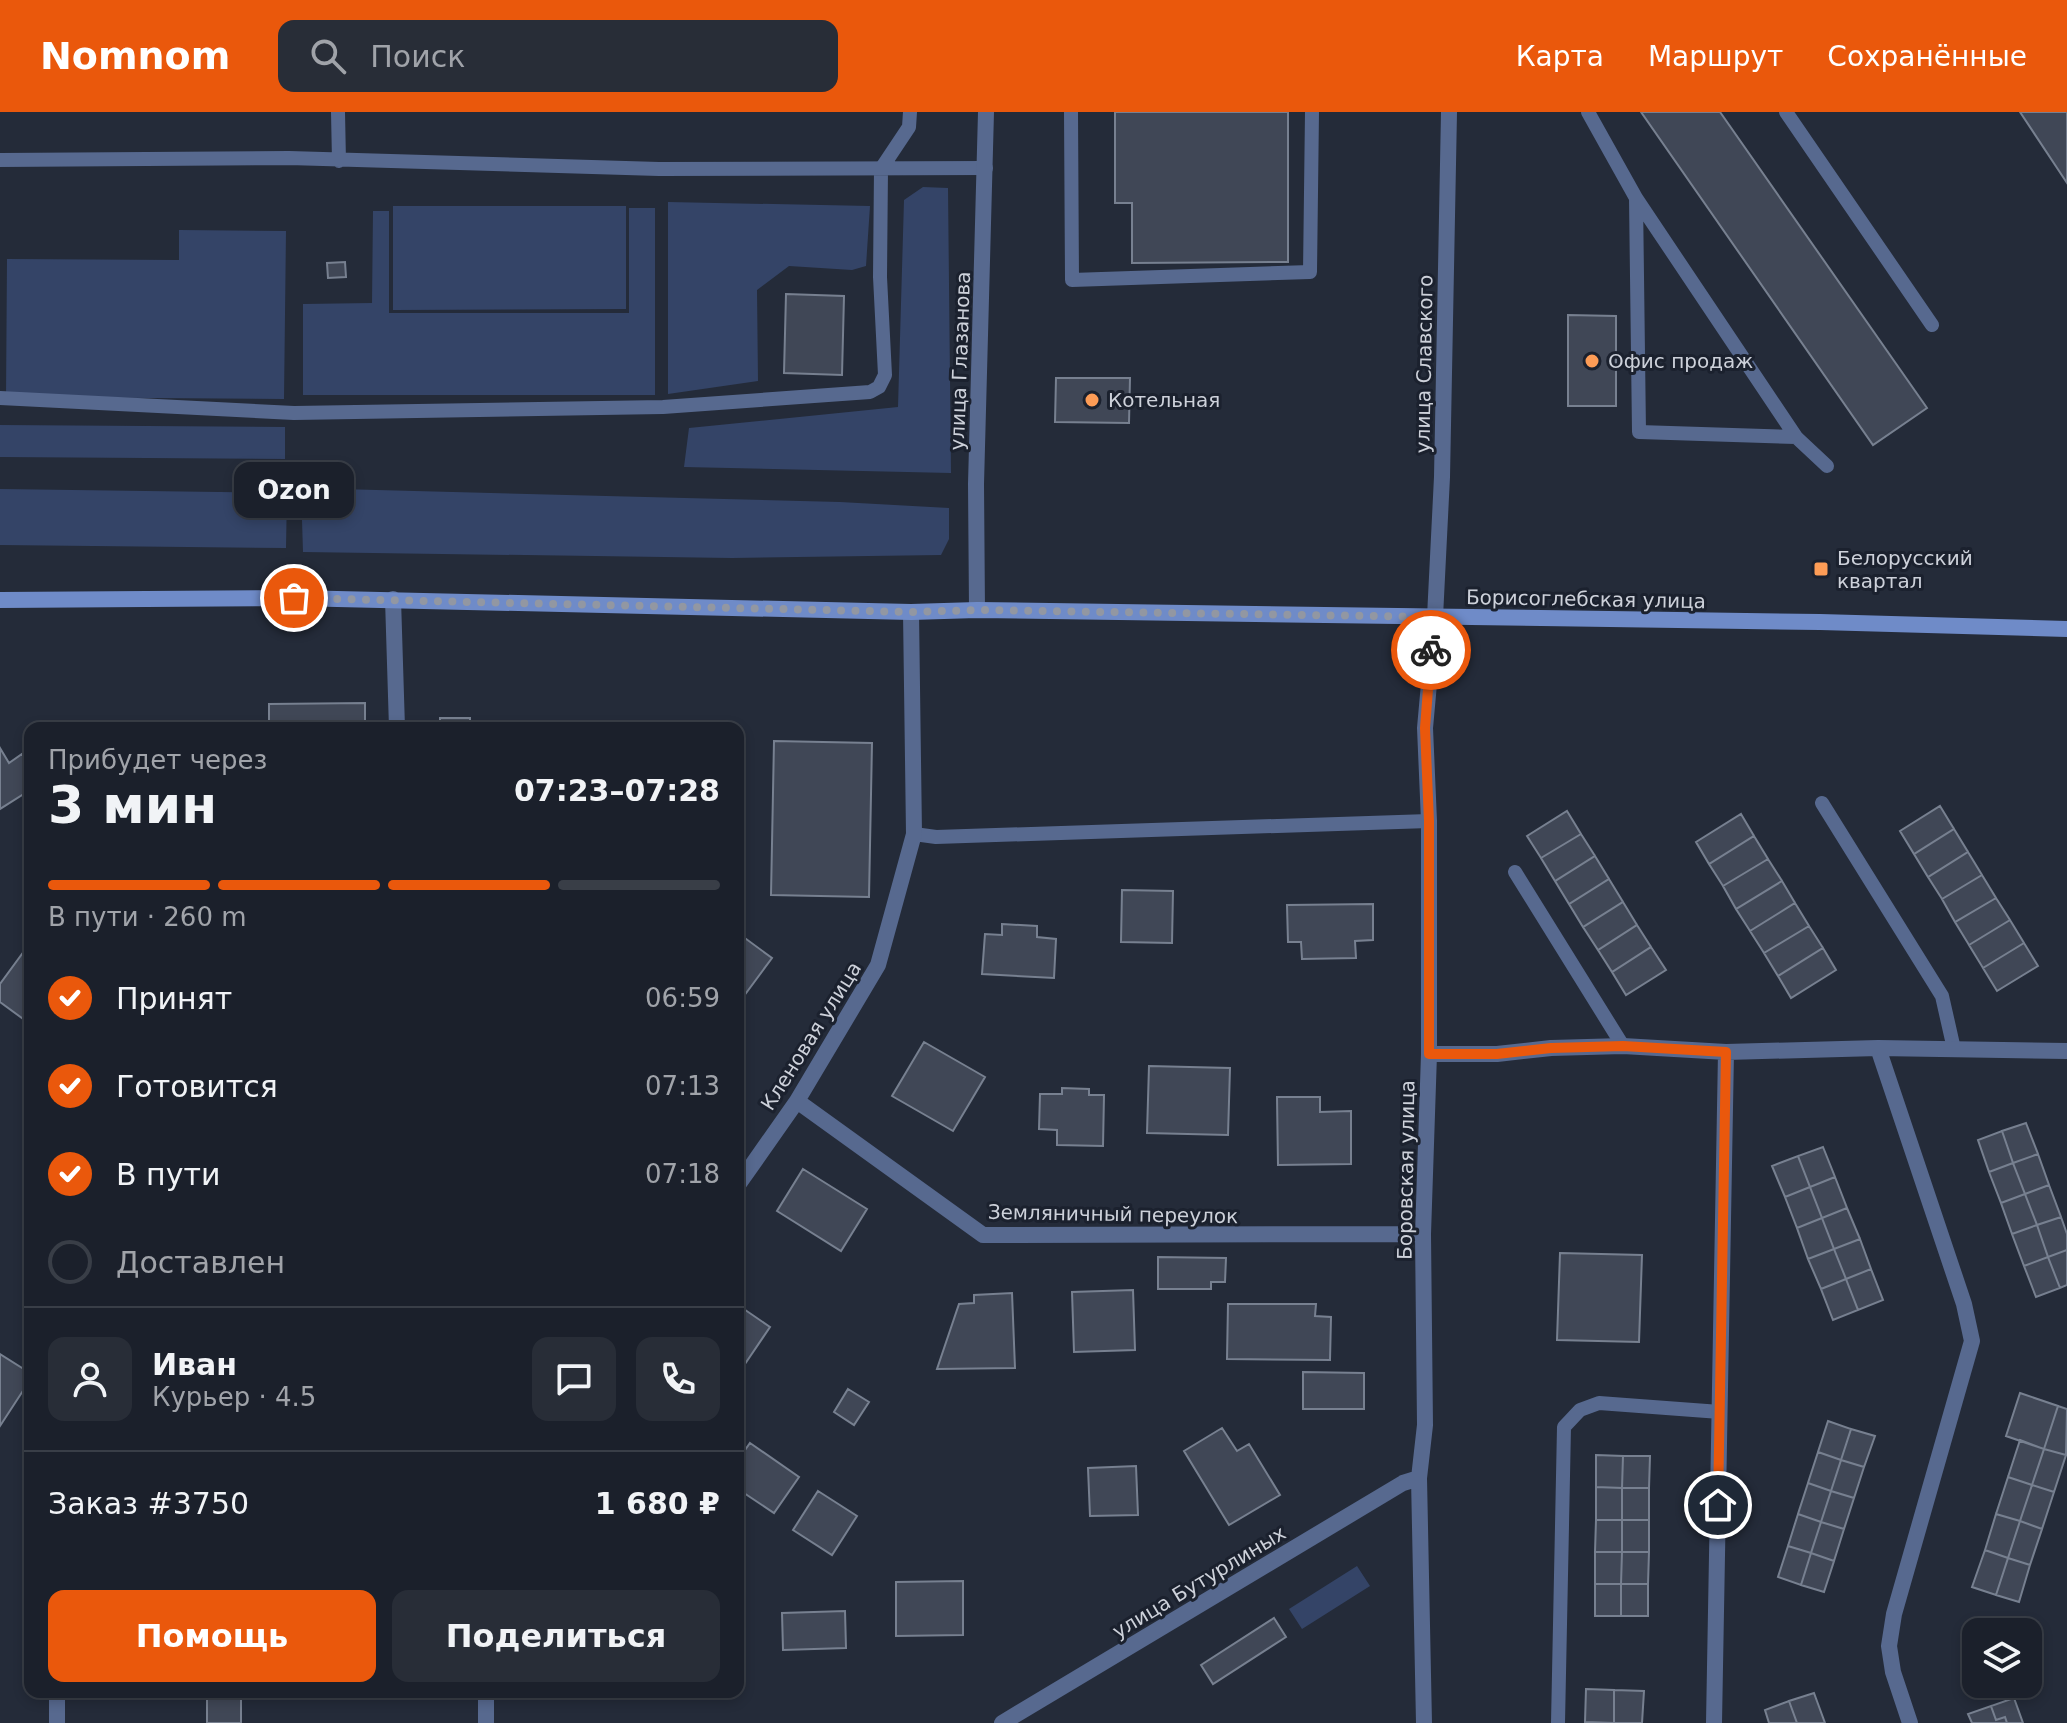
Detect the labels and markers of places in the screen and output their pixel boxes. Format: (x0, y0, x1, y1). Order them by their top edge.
place label: Офис продаж (1608, 349, 1753, 373)
marker: Офис продаж (1583, 352, 1601, 370)
place label: Котельная (1108, 388, 1220, 412)
marker: Котельная (1083, 391, 1101, 409)
callout: Ozon (234, 462, 354, 518)
place label: Белорусский квартал (1837, 546, 1973, 593)
marker: Белорусский квартал (1812, 560, 1830, 578)
pin (260, 564, 328, 632)
pin (1684, 1471, 1752, 1539)

